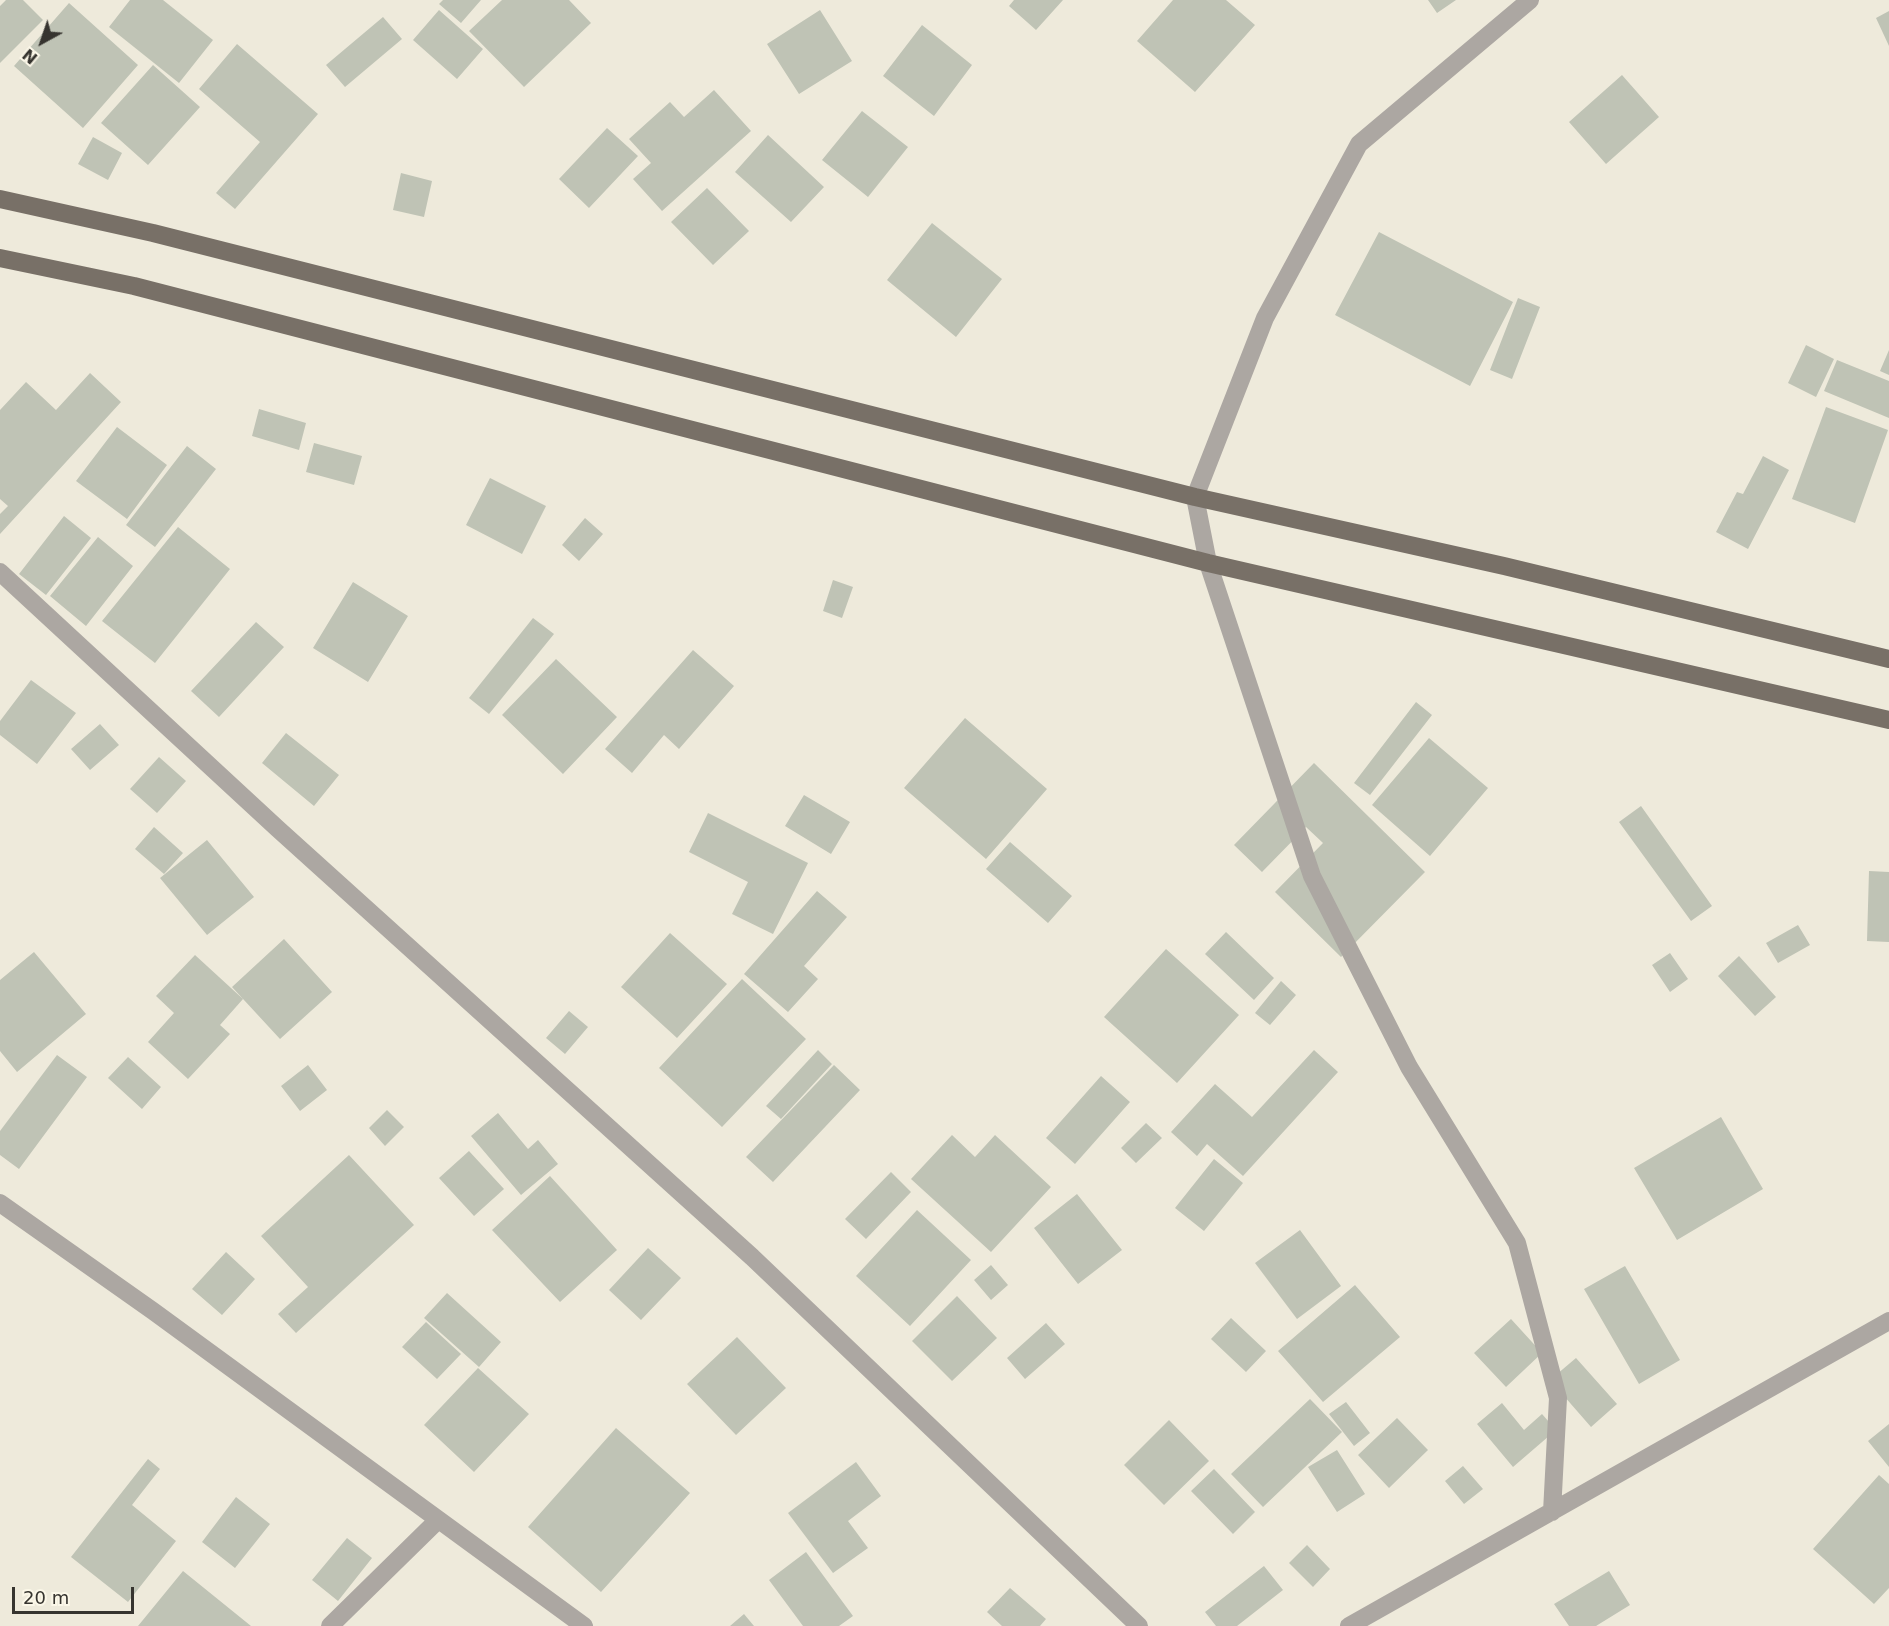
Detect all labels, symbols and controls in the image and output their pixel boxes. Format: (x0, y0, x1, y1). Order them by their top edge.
north arrow (12, 12, 72, 72)
text: N (19, 45, 41, 68)
scale bar (15, 1575, 136, 1613)
text: 20 m (23, 1587, 69, 1608)

